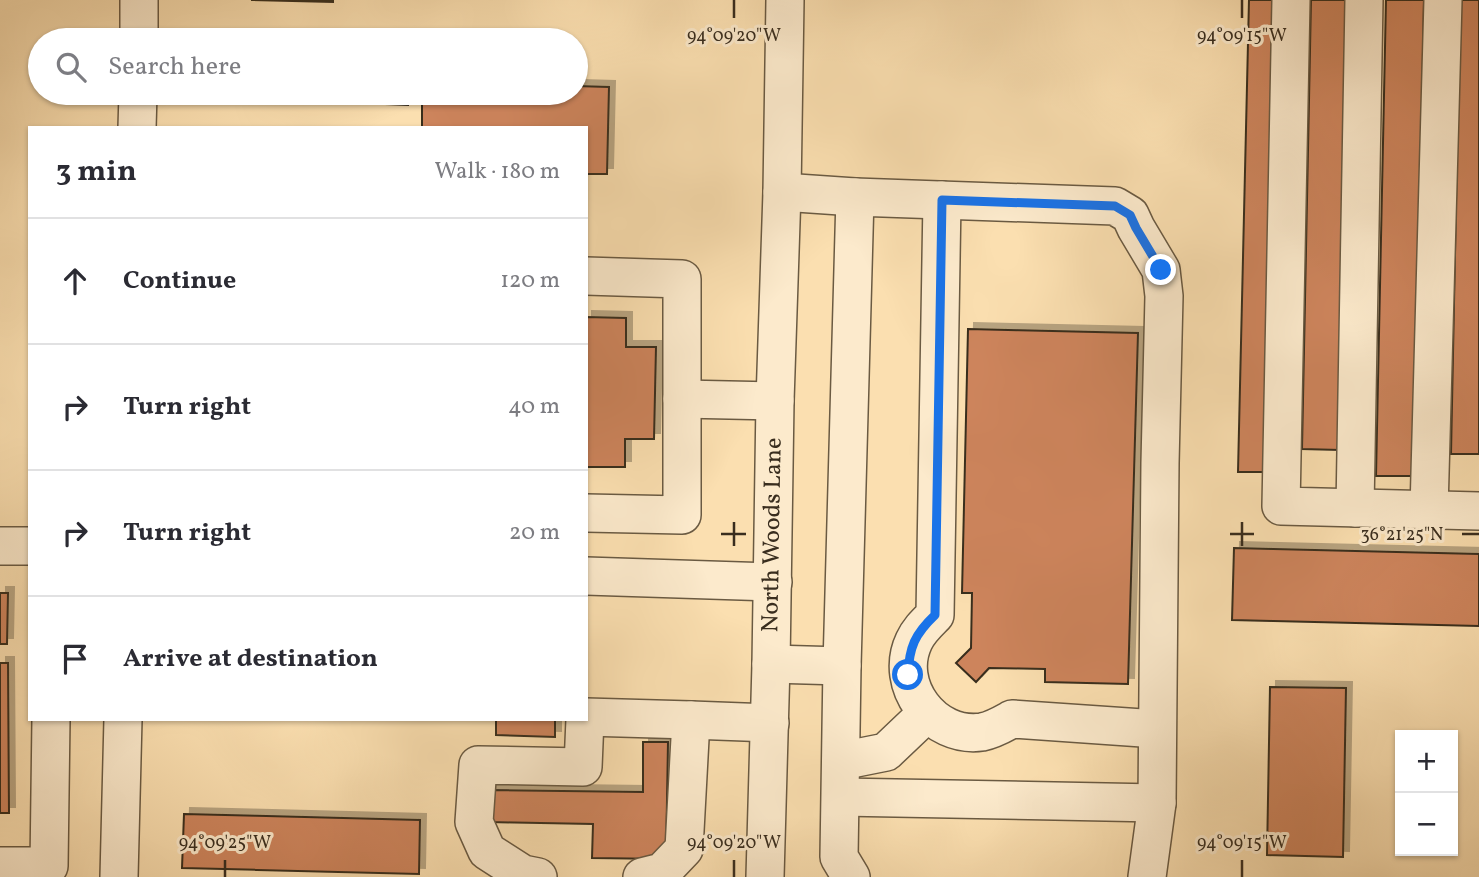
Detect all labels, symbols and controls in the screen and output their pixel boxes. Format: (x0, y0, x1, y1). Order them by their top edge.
text: 94°09'20"W (687, 24, 781, 49)
text: 94°09'15"W (1197, 24, 1287, 49)
search box (28, 28, 588, 105)
icon: search (52, 48, 90, 86)
text: Search here (108, 49, 241, 85)
text: 3 min (56, 151, 137, 193)
text: Walk · 180 m (435, 156, 560, 188)
route end (1145, 254, 1176, 285)
icon: ahead (56, 262, 94, 300)
text: Continue (123, 263, 236, 299)
text: 120 m (500, 265, 560, 297)
icon: right (56, 388, 94, 426)
text: Turn right (123, 389, 251, 425)
text: 40 m (508, 391, 560, 423)
street label: North Woods Lane (754, 437, 792, 633)
icon: right (56, 514, 94, 552)
text: Turn right (123, 515, 251, 551)
text: 20 m (509, 517, 560, 549)
text: 36°21'25"N (1361, 523, 1443, 548)
icon: arrive (56, 640, 94, 678)
text: Arrive at destination (123, 641, 378, 677)
route start (892, 659, 923, 690)
map controls (1395, 730, 1458, 856)
button: + (1395, 730, 1458, 793)
button: − (1395, 793, 1458, 856)
text: 94°09'25"W (179, 831, 271, 856)
text: 94°09'20"W (687, 831, 781, 856)
text: 94°09'15"W (1197, 831, 1287, 856)

